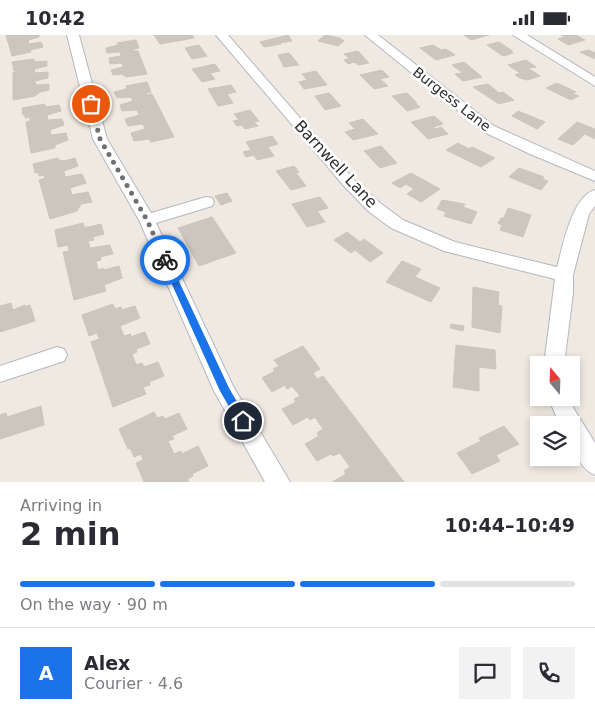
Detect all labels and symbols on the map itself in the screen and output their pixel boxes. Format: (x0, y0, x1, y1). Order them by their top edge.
street label: Burgess Lane (410, 64, 494, 134)
pin (70, 83, 112, 125)
street label: Barnwell Lane (291, 116, 381, 212)
courier (140, 235, 190, 285)
north arrow (530, 356, 580, 406)
pin (222, 400, 264, 442)

